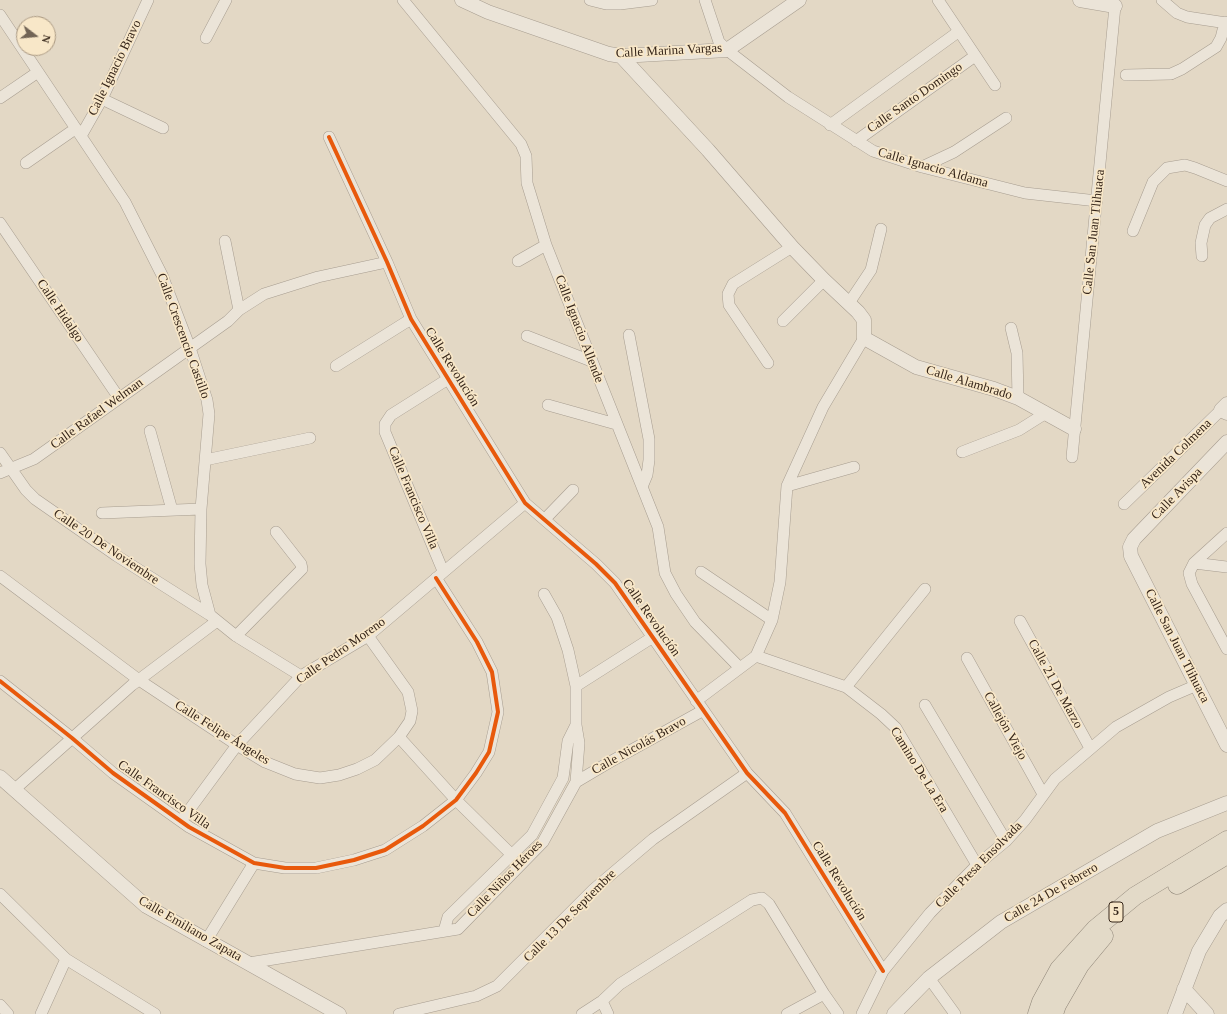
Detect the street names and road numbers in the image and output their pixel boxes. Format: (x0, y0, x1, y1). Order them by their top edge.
street label: Calle Ignacio Bravo (85, 18, 145, 118)
street label: Calle Marina Vargas (615, 40, 723, 62)
street label: Calle Santo Domingo (864, 59, 966, 137)
street label: Calle Ignacio Aldama (876, 145, 990, 191)
street label: Calle San Juan Tlihuaca (1080, 169, 1108, 295)
street label: Calle Crescencio Castillo (153, 271, 213, 401)
street label: Calle Ignacio Allende (551, 273, 607, 385)
street label: Calle Hidalgo (33, 277, 87, 345)
street label: Calle Revolución (421, 324, 483, 410)
street label: Calle Alambrado (924, 363, 1014, 403)
street label: Calle Rafael Welman (48, 375, 146, 453)
street label: Avenida Colmena (1137, 416, 1215, 492)
street label: Calle Francisco Villa (384, 444, 442, 552)
street label: Calle Avispa (1148, 465, 1206, 523)
street label: Calle 20 De Noviembre (50, 506, 162, 588)
street label: Calle Revolución (619, 576, 683, 660)
street label: Calle San Juan Tlihuaca (1141, 586, 1213, 706)
street label: Calle Pedro Moreno (293, 614, 389, 688)
street label: Calle 21 De Marzo (1024, 637, 1086, 731)
street label: Callejón Viejo (980, 689, 1030, 763)
street label: Calle Felipe Ángeles (172, 697, 272, 769)
street label: Calle Nicolás Bravo (589, 714, 689, 778)
street label: Camino De La Era (886, 724, 952, 816)
street label: Calle Francisco Villa (115, 757, 213, 833)
street label: Calle Presa Ensolvada (932, 818, 1026, 912)
street label: Calle Niños Héroes (464, 837, 546, 921)
street label: Calle Revolución (808, 838, 870, 924)
street label: Calle 24 De Febrero (1001, 860, 1101, 926)
street label: Calle 13 De Septiembre (520, 866, 620, 966)
street label: Calle Emiliano Zapata (135, 893, 245, 965)
road number: 5 (1109, 902, 1123, 922)

